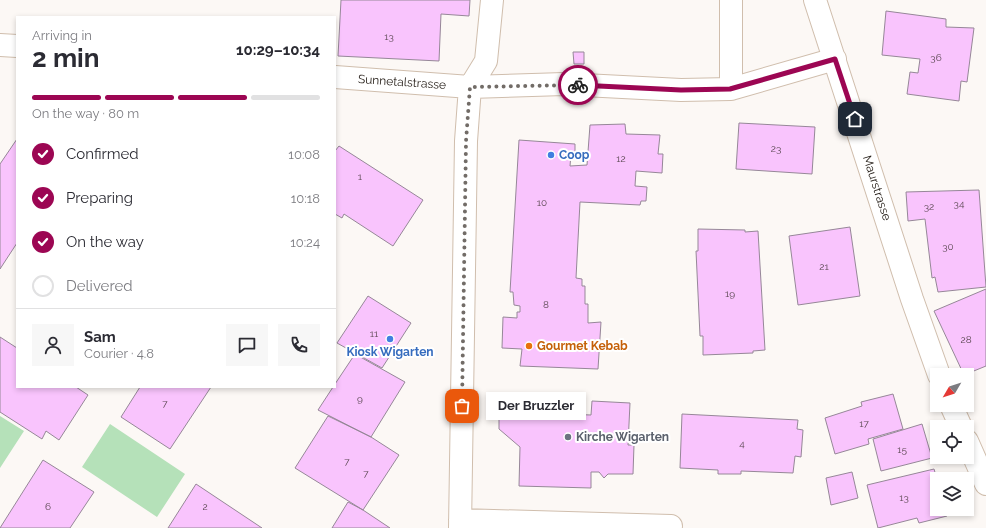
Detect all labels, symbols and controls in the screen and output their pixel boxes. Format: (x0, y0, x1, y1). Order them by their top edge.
text: Arriving in (32, 28, 92, 43)
house number: 13 (384, 31, 394, 42)
text: 10:29–10:34 (236, 41, 320, 59)
text: 2 min (32, 43, 99, 73)
house number: 36 (930, 52, 942, 63)
courier (558, 65, 598, 105)
street label: Sunnetalstrasse (357, 72, 447, 92)
icon: bike (567, 74, 589, 96)
pin (838, 102, 872, 136)
text: On the way · 80 m (32, 106, 139, 121)
icon: home (844, 108, 866, 130)
icon: check (32, 143, 54, 165)
house number: 23 (771, 143, 781, 154)
text: Confirmed (66, 145, 139, 163)
text: 10:08 (288, 147, 320, 162)
place label: Coop (559, 148, 590, 162)
marker: Coop (546, 150, 556, 160)
house number: 12 (616, 153, 626, 164)
street label: Maurstrasse (860, 154, 894, 222)
house number: 1 (358, 171, 363, 182)
icon: check (32, 187, 54, 209)
text: Preparing (66, 189, 133, 207)
text: 10:18 (291, 191, 320, 206)
house number: 10 (537, 197, 547, 208)
house number: 34 (954, 198, 965, 209)
house number: 32 (924, 201, 934, 212)
icon: check (32, 231, 54, 253)
text: On the way (66, 233, 144, 251)
text: 10:24 (290, 235, 320, 250)
house number: 30 (942, 241, 954, 252)
house number: 21 (819, 261, 829, 272)
text: Delivered (66, 277, 133, 295)
house number: 19 (725, 288, 735, 299)
house number: 8 (543, 299, 549, 310)
button: person (32, 324, 74, 366)
button: chat (226, 324, 268, 366)
button: phone (278, 324, 320, 366)
text: Sam (84, 328, 116, 346)
house number: 11 (370, 328, 379, 339)
marker: Kiosk Wigarten (385, 334, 395, 344)
house number: 28 (960, 334, 972, 345)
place label: Gourmet Kebab (537, 339, 628, 353)
marker: Gourmet Kebab (524, 341, 534, 351)
place label: Kiosk Wigarten (346, 345, 434, 359)
text: Courier · 4.8 (84, 346, 154, 361)
north arrow (930, 368, 974, 412)
map controls (930, 368, 974, 516)
pin (445, 389, 479, 423)
callout: Der Bruzzler (486, 392, 586, 420)
house number: 9 (357, 393, 363, 404)
icon: bag (451, 395, 473, 417)
house number: 7 (162, 398, 168, 409)
text: Der Bruzzler (498, 398, 574, 413)
house number: 17 (859, 418, 869, 429)
button: locate (930, 420, 974, 464)
place label: Kirche Wigarten (576, 430, 669, 444)
marker: Kirche Wigarten (563, 432, 573, 442)
house number: 4 (739, 438, 745, 449)
house number: 15 (897, 444, 907, 455)
house number: 7 (344, 456, 350, 467)
house number: 7 (363, 468, 369, 479)
button: layers (930, 472, 974, 516)
house number: 13 (899, 492, 909, 503)
house number: 6 (45, 501, 51, 512)
house number: 2 (202, 501, 208, 512)

